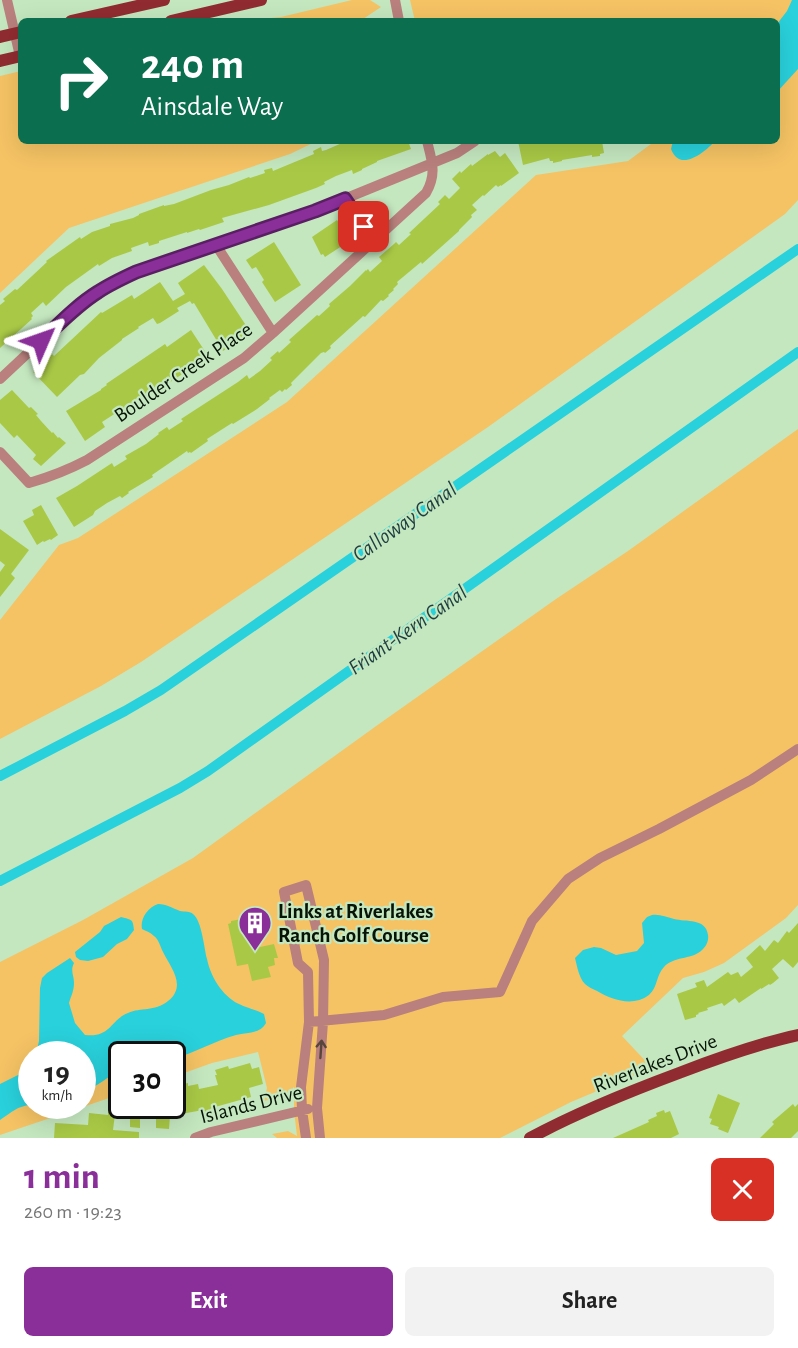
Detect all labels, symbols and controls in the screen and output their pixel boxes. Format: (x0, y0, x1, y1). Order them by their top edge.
icon: right (42, 42, 120, 120)
text: 240 m (141, 44, 244, 86)
text: Ainsdale Way (141, 93, 283, 120)
pin (338, 201, 389, 252)
icon: arrive (347, 210, 380, 243)
position arrow (9, 309, 73, 373)
street label: Boulder Creek Place (111, 319, 256, 426)
water label: Calloway Canal (348, 478, 461, 566)
water label: Friant-Kern Canal (344, 581, 471, 679)
place label: Links at Riverlakes Ranch Golf Course (278, 901, 433, 946)
building icon: Links at Riverlakes Ranch Golf Course (237, 905, 273, 952)
street label: Riverlakes Drive (590, 1030, 720, 1097)
one-way arrow (316, 1040, 327, 1060)
speed limit sign: 30 (108, 1041, 186, 1119)
text: 19 (44, 1058, 70, 1088)
street label: Islands Drive (198, 1082, 304, 1127)
text: km/h (42, 1088, 72, 1103)
button: close (711, 1158, 774, 1221)
text: 1 min (24, 1159, 100, 1195)
text: 260 m · 19:23 (24, 1202, 122, 1222)
button: Exit (24, 1267, 393, 1336)
button: Share (405, 1267, 774, 1336)

